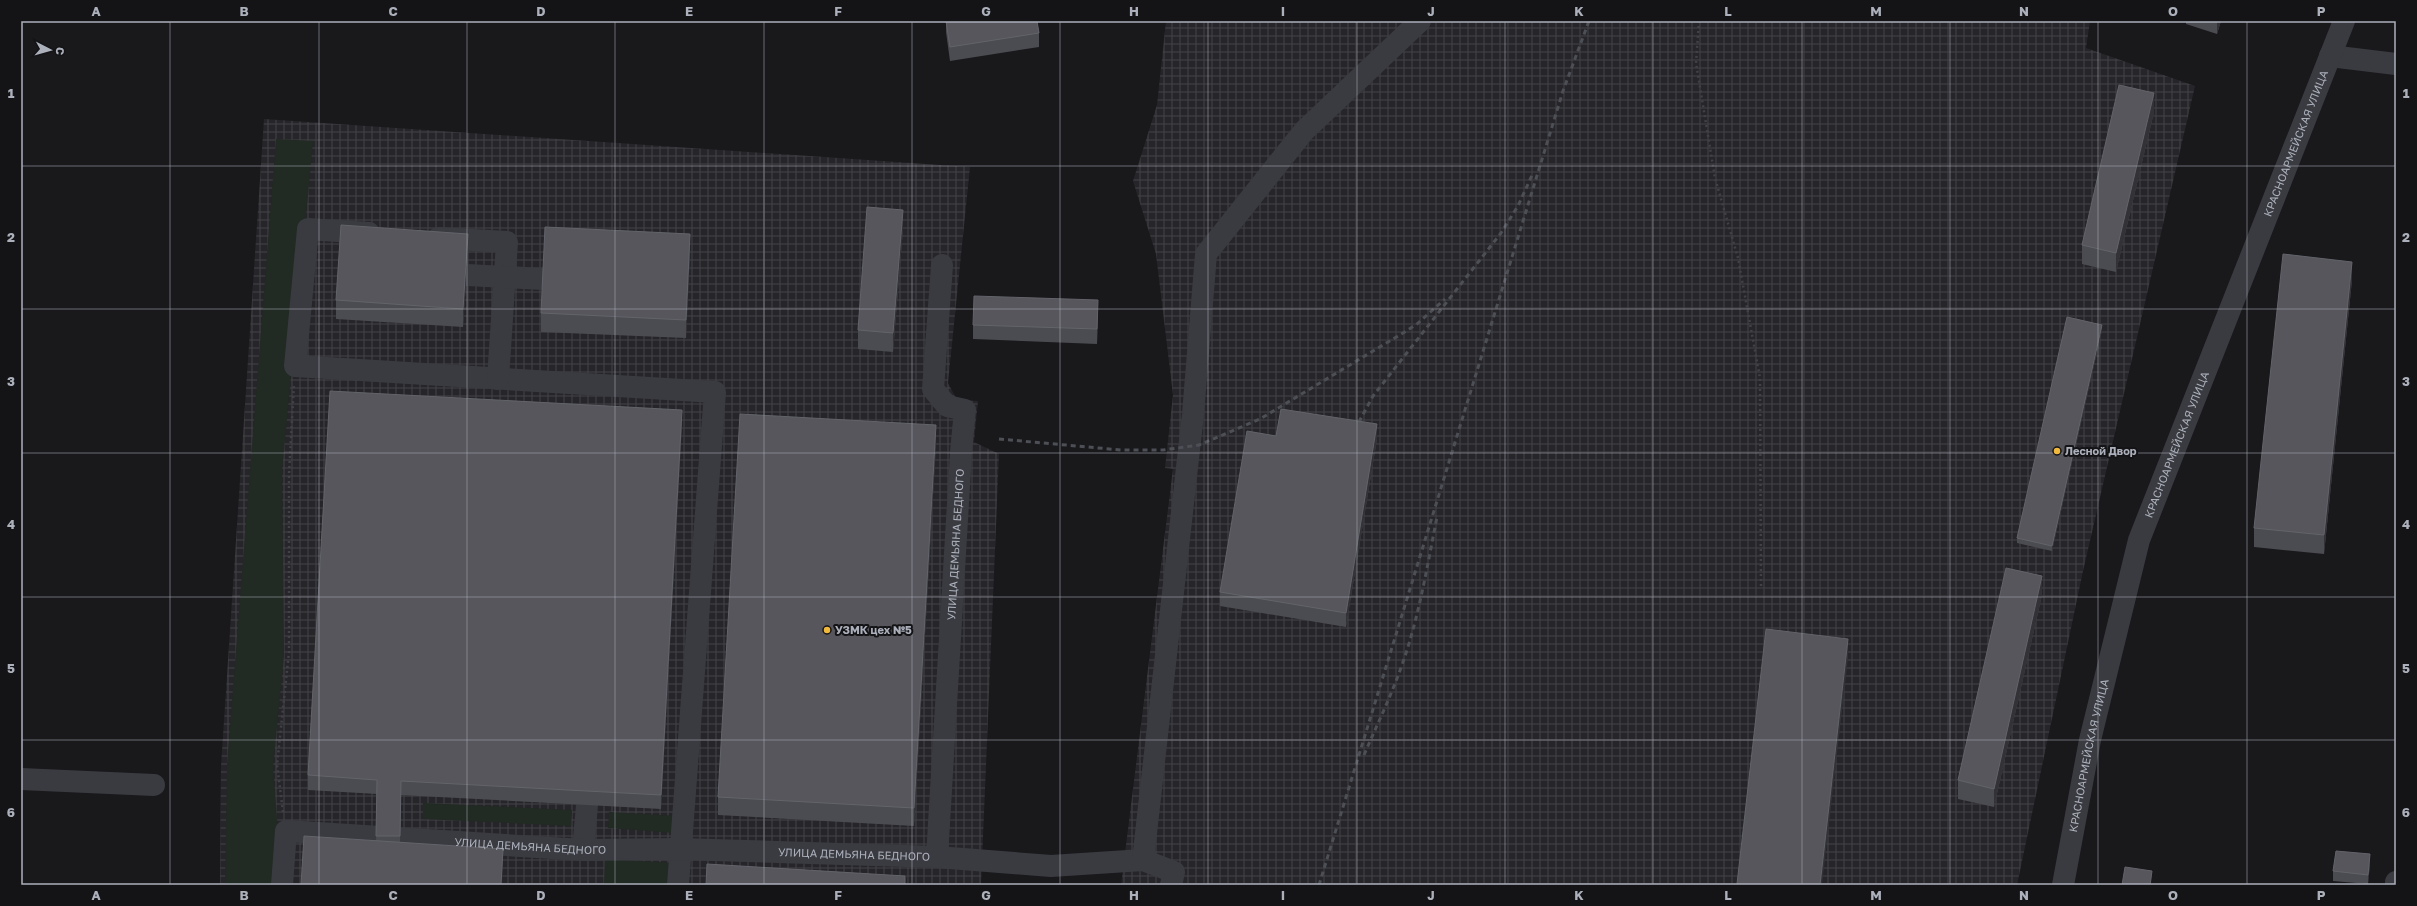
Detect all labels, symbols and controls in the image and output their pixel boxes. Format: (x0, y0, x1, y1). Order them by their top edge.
text: A (91, 3, 101, 19)
text: B (239, 3, 249, 19)
text: C (388, 3, 398, 19)
text: D (536, 3, 546, 19)
text: E (685, 3, 693, 19)
text: F (834, 3, 842, 19)
text: G (981, 3, 991, 19)
text: H (1129, 3, 1139, 19)
text: I (1281, 3, 1285, 19)
text: J (1427, 3, 1435, 19)
text: K (1574, 3, 1584, 19)
text: L (1724, 3, 1732, 19)
text: M (1870, 3, 1882, 19)
text: N (2019, 3, 2029, 19)
text: O (2168, 3, 2178, 19)
text: P (2317, 3, 2326, 19)
north arrow (30, 30, 70, 70)
text: С (54, 47, 67, 56)
street label: КРАСНОАРМЕЙСКАЯ УЛИЦА (2260, 67, 2330, 218)
text: 1 (8, 85, 15, 101)
text: 1 (2403, 85, 2410, 101)
text: 2 (7, 229, 15, 245)
text: 2 (2402, 229, 2410, 245)
street label: КРАСНОАРМЕЙСКАЯ УЛИЦА (2141, 369, 2211, 519)
text: 3 (7, 373, 15, 389)
text: 3 (2402, 373, 2410, 389)
place label: Лесной Двор (2065, 444, 2137, 457)
marker: Лесной Двор (2052, 446, 2062, 456)
street label: УЛИЦА ДЕМЬЯНА БЕДНОГО (944, 468, 966, 621)
text: 4 (7, 516, 15, 532)
text: 4 (2402, 516, 2410, 532)
place label: УЗМК цех №5 (835, 623, 912, 636)
marker: УЗМК цех №5 (822, 625, 832, 635)
text: 5 (7, 660, 15, 676)
text: 5 (2402, 660, 2410, 676)
street label: КРАСНОАРМЕЙСКАЯ УЛИЦА (2066, 677, 2111, 833)
text: 6 (7, 804, 15, 820)
text: 6 (2402, 804, 2410, 820)
street label: УЛИЦА ДЕМЬЯНА БЕДНОГО (454, 835, 606, 856)
street label: УЛИЦА ДЕМЬЯНА БЕДНОГО (778, 845, 930, 863)
text: A (91, 887, 101, 903)
text: B (239, 887, 249, 903)
text: C (388, 887, 398, 903)
text: D (536, 887, 546, 903)
text: E (685, 887, 693, 903)
text: F (834, 887, 842, 903)
text: G (981, 887, 991, 903)
text: H (1129, 887, 1139, 903)
text: I (1281, 887, 1285, 903)
text: J (1427, 887, 1435, 903)
text: K (1574, 887, 1584, 903)
text: L (1724, 887, 1732, 903)
text: M (1870, 887, 1882, 903)
text: N (2019, 887, 2029, 903)
text: O (2168, 887, 2178, 903)
text: P (2317, 887, 2326, 903)

